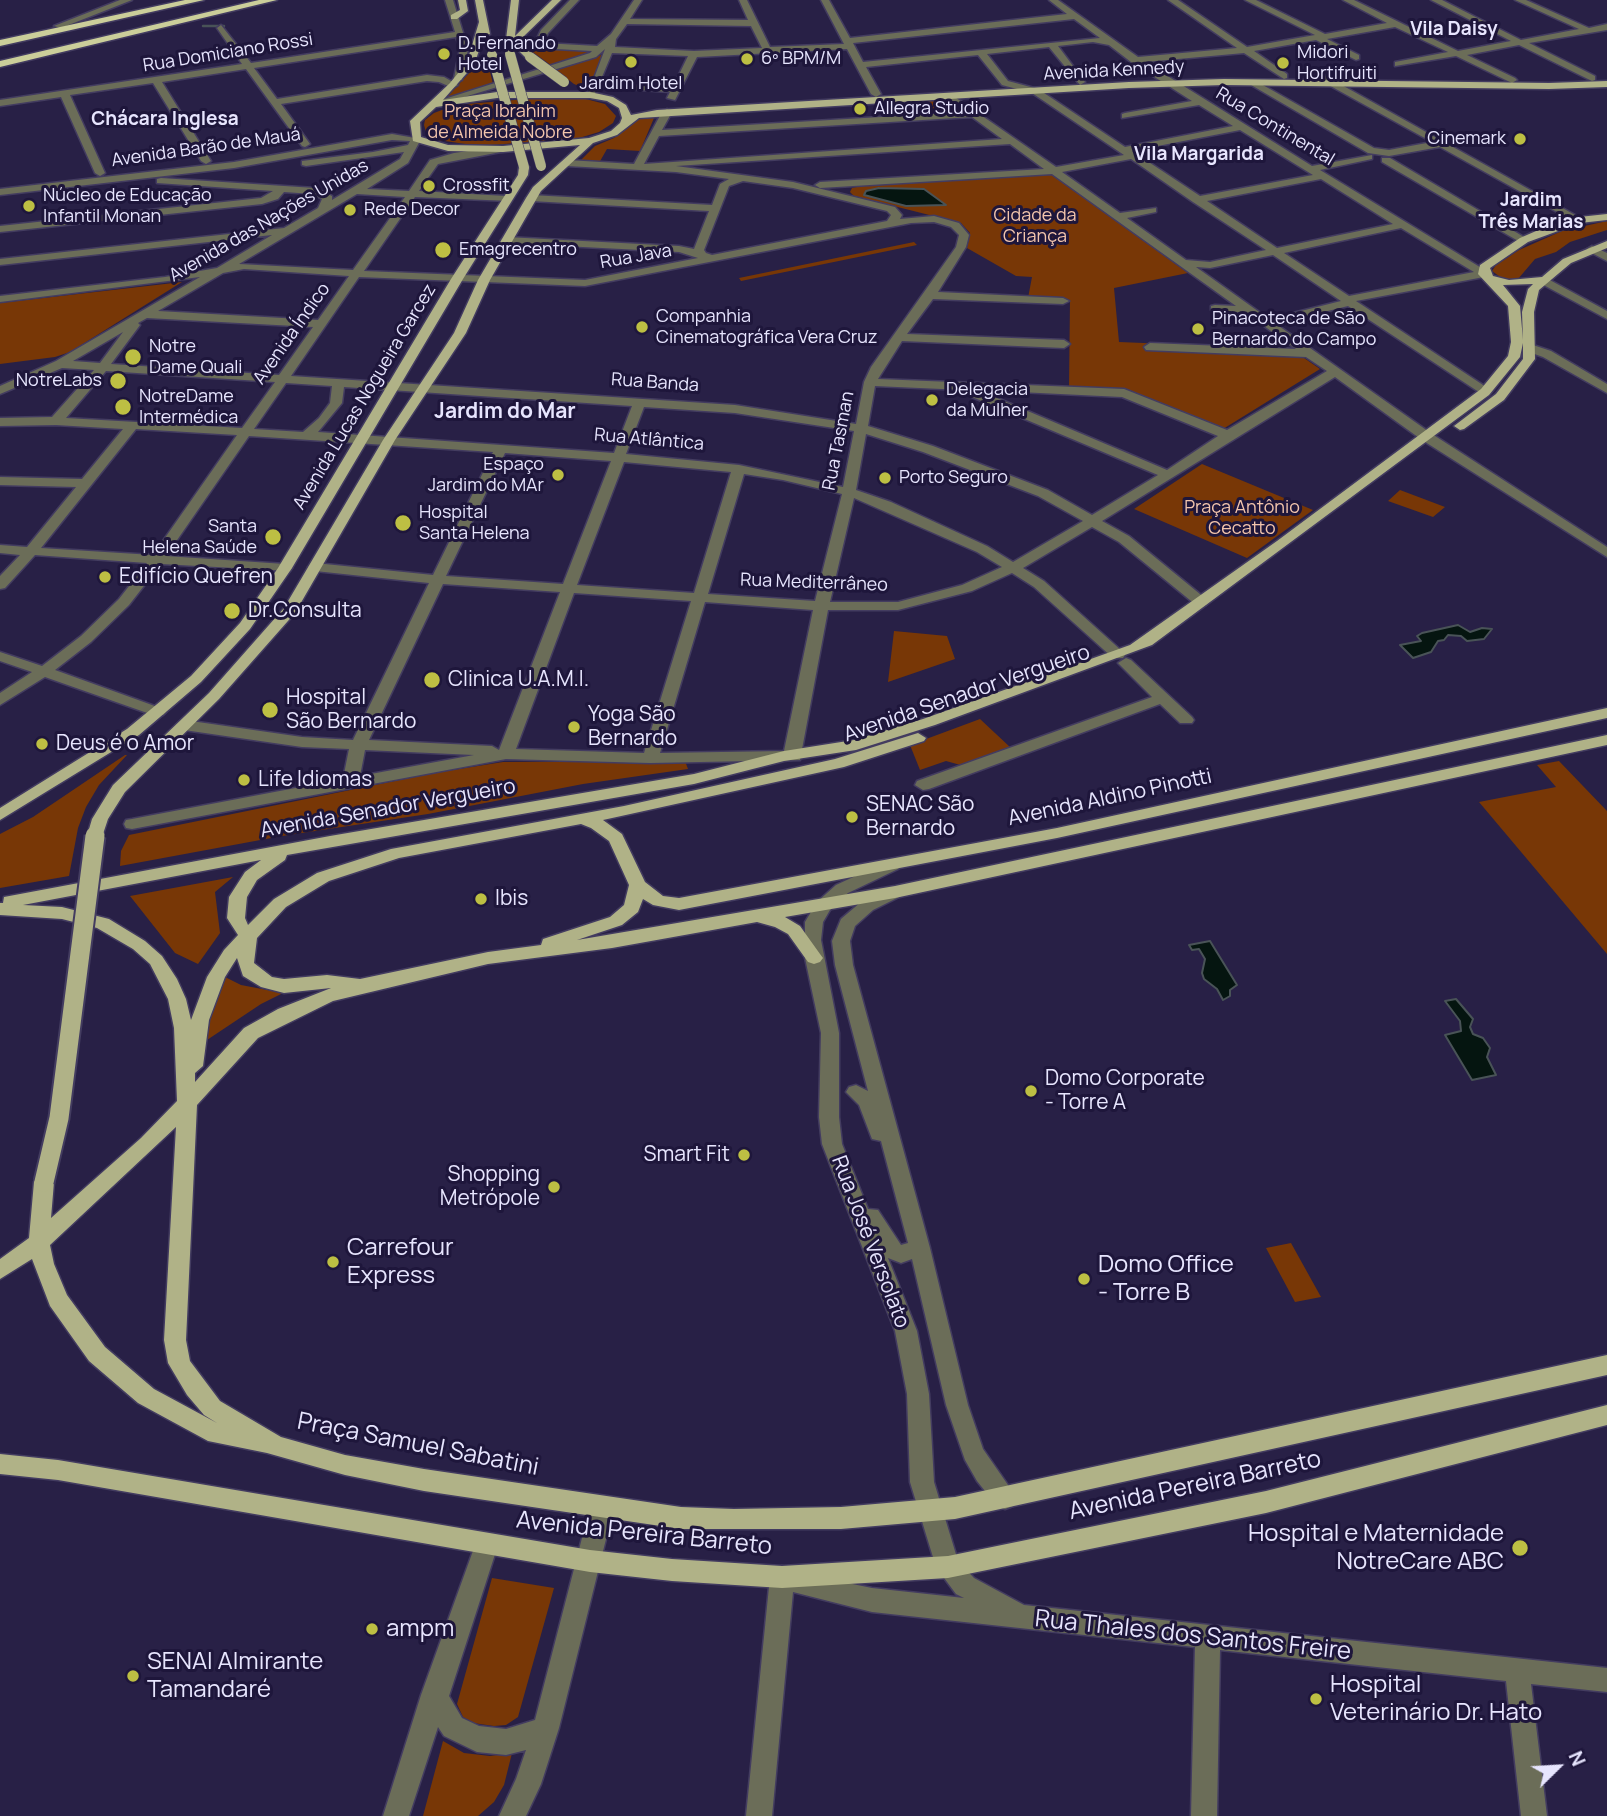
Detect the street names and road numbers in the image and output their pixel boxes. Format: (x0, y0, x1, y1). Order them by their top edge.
street label: Rua Domiciano Rossi (142, 29, 314, 77)
street label: Avenida Kennedy (1043, 57, 1185, 85)
street label: Rua Continental (1212, 83, 1338, 171)
street label: Avenida Barão de Mauá (110, 124, 302, 172)
street label: Avenida das Nações Unidas (166, 155, 372, 287)
street label: Rua Java (599, 240, 673, 274)
street label: Avenida Índico (249, 279, 335, 389)
street label: Avenida Lucas Nogueira Garcez (289, 280, 441, 514)
street label: Rua Banda (610, 369, 700, 397)
street label: Rua Tasman (819, 390, 859, 492)
street label: Rua Atlântica (593, 424, 705, 456)
street label: Rua Mediterrâneo (740, 570, 888, 596)
street label: Avenida Senador Vergueiro (841, 640, 1093, 748)
street label: Avenida Aldino Pinotti (1006, 764, 1214, 832)
street label: Avenida Senador Vergueiro (258, 774, 518, 844)
street label: Rua José Versolato (826, 1152, 914, 1332)
street label: Praça Samuel Sabatini (295, 1407, 541, 1483)
street label: Avenida Pereira Barreto (1066, 1445, 1324, 1527)
street label: Avenida Pereira Barreto (515, 1506, 773, 1562)
street label: Rua Thales dos Santos Freire (1034, 1605, 1352, 1667)

